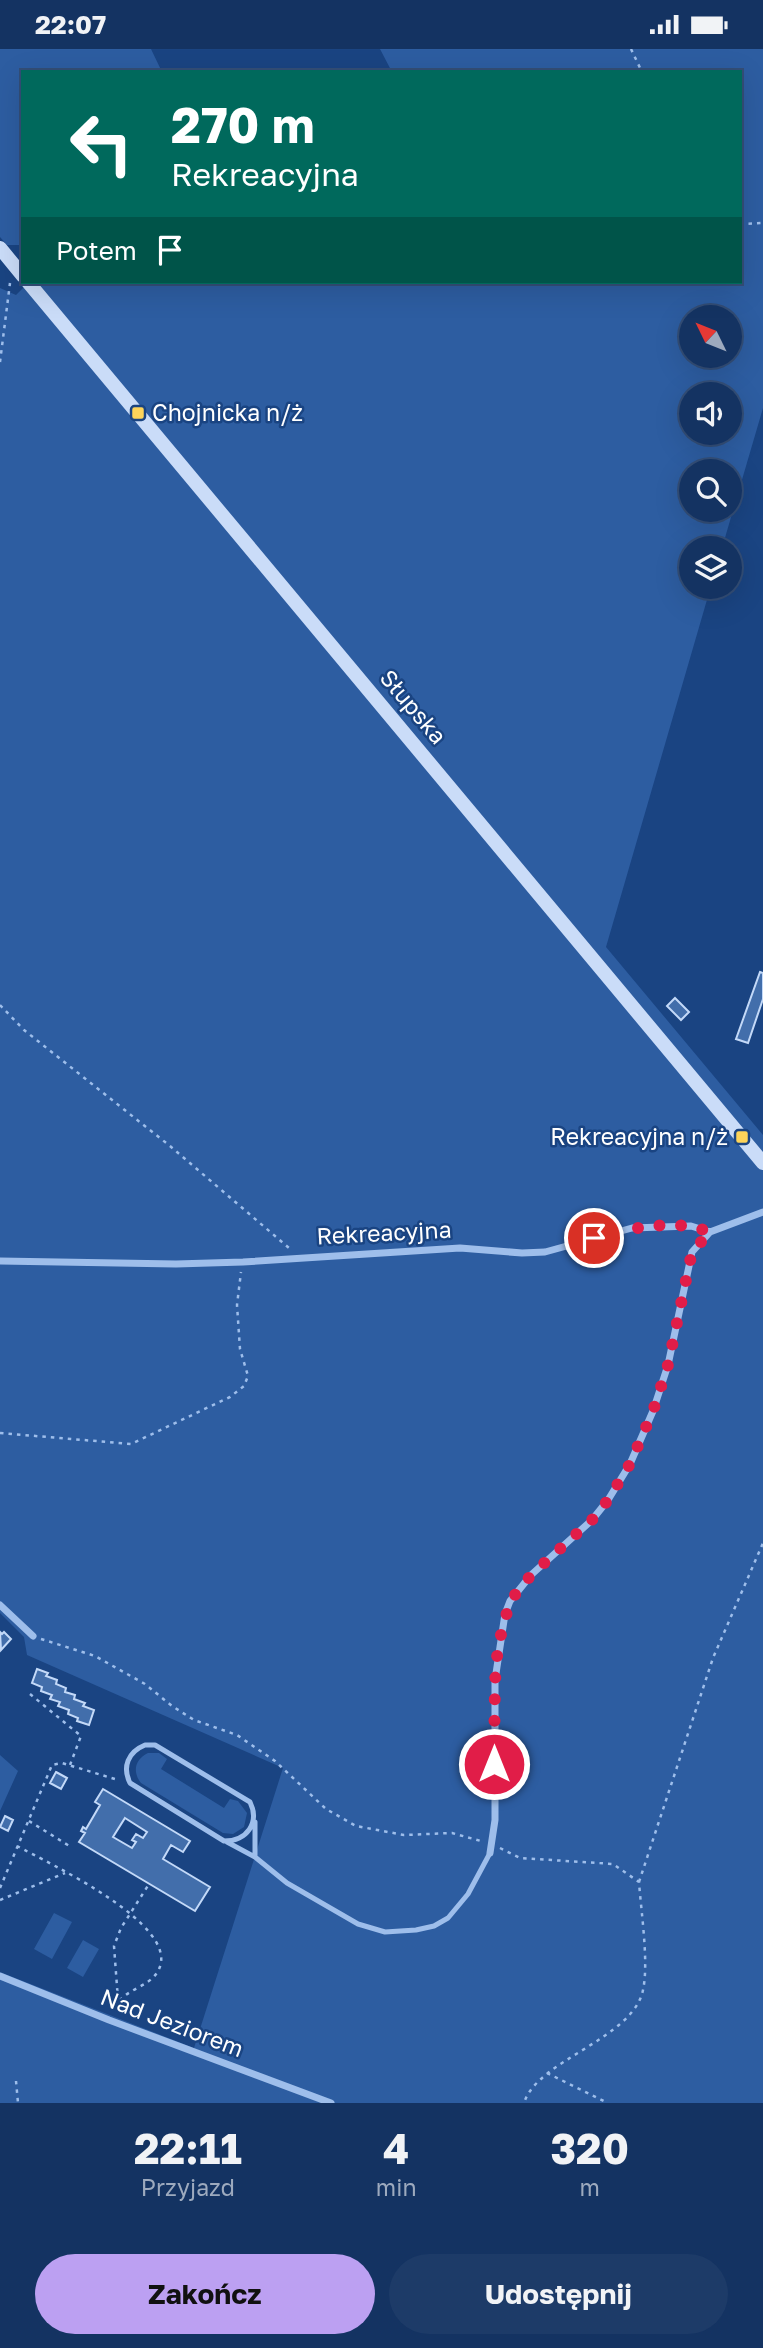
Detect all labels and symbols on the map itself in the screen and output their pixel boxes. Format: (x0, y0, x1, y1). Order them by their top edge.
north arrow (679, 305, 742, 367)
place label: Chojnicka n/ż (152, 398, 303, 426)
marker: Chojnicka n/ż (130, 405, 146, 421)
street label: Słupska (375, 663, 453, 749)
place label: Rekreacyjna n/ż (550, 1122, 728, 1150)
marker: Rekreacyjna n/ż (734, 1129, 750, 1145)
pin (564, 1208, 624, 1268)
street label: Rekreacyjna (316, 1214, 452, 1250)
position arrow (457, 1727, 531, 1801)
street label: Nad Jeziorem (97, 1982, 248, 2062)

